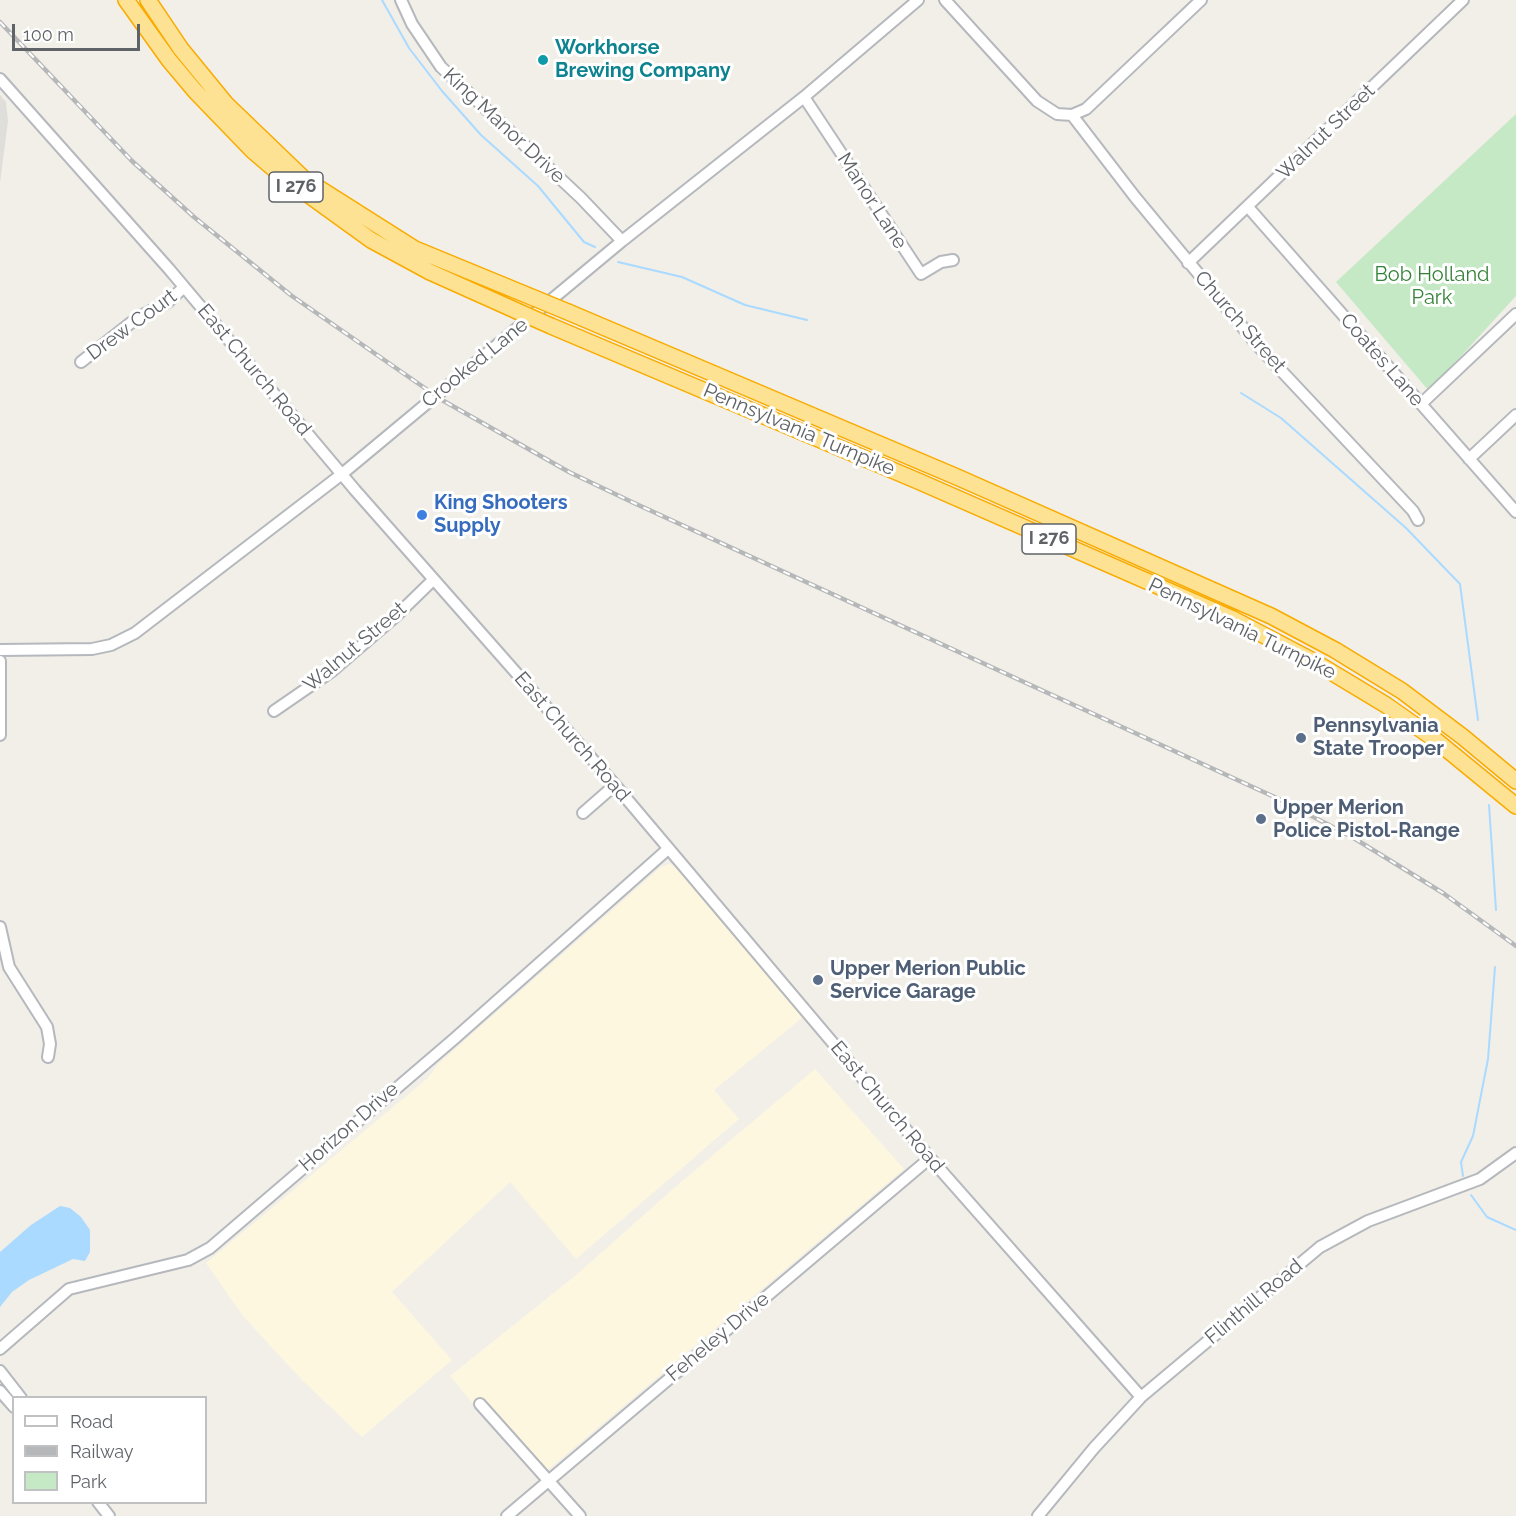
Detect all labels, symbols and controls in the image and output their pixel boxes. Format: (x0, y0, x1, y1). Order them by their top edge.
scale bar (15, 12, 142, 50)
text: 100 m (23, 24, 74, 45)
place label: Workhorse Brewing Company (555, 36, 731, 83)
marker: Workhorse Brewing Company (536, 53, 550, 67)
street label: King Manor Drive (438, 63, 570, 189)
street label: Walnut Street (1272, 79, 1380, 185)
street label: Manor Lane (832, 148, 912, 254)
road number: I 276 (269, 172, 323, 202)
park label: Bob Holland Park (1374, 263, 1490, 310)
street label: Church Street (1189, 266, 1291, 378)
street label: Drew Court (82, 284, 182, 366)
street label: East Church Road (192, 299, 316, 441)
street label: Coates Lane (1335, 309, 1429, 411)
street label: Crooked Lane (417, 313, 533, 413)
street label: Pennsylvania Turnpike (700, 379, 898, 481)
place label: King Shooters Supply (434, 491, 568, 538)
marker: King Shooters Supply (415, 508, 429, 522)
road number: I 276 (1022, 524, 1076, 554)
street label: Pennsylvania Turnpike (1144, 573, 1340, 685)
street label: Walnut Street (299, 597, 411, 697)
street label: East Church Road (509, 667, 635, 807)
place label: Pennsylvania State Trooper (1313, 714, 1444, 761)
marker: Pennsylvania State Trooper (1294, 731, 1308, 745)
place label: Upper Merion Police Pistol-Range (1273, 796, 1460, 843)
marker: Upper Merion Police Pistol-Range (1254, 812, 1268, 826)
place label: Upper Merion Public Service Garage (830, 957, 1026, 1004)
marker: Upper Merion Public Service Garage (811, 973, 825, 987)
street label: East Church Road (825, 1036, 949, 1178)
street label: Horizon Drive (294, 1077, 404, 1177)
street label: Flinthill Road (1200, 1254, 1308, 1350)
street label: Feheley Drive (662, 1287, 774, 1387)
legend (12, 1396, 207, 1504)
text: Road (70, 1411, 113, 1432)
text: Railway (70, 1441, 134, 1462)
text: Park (70, 1471, 107, 1492)

